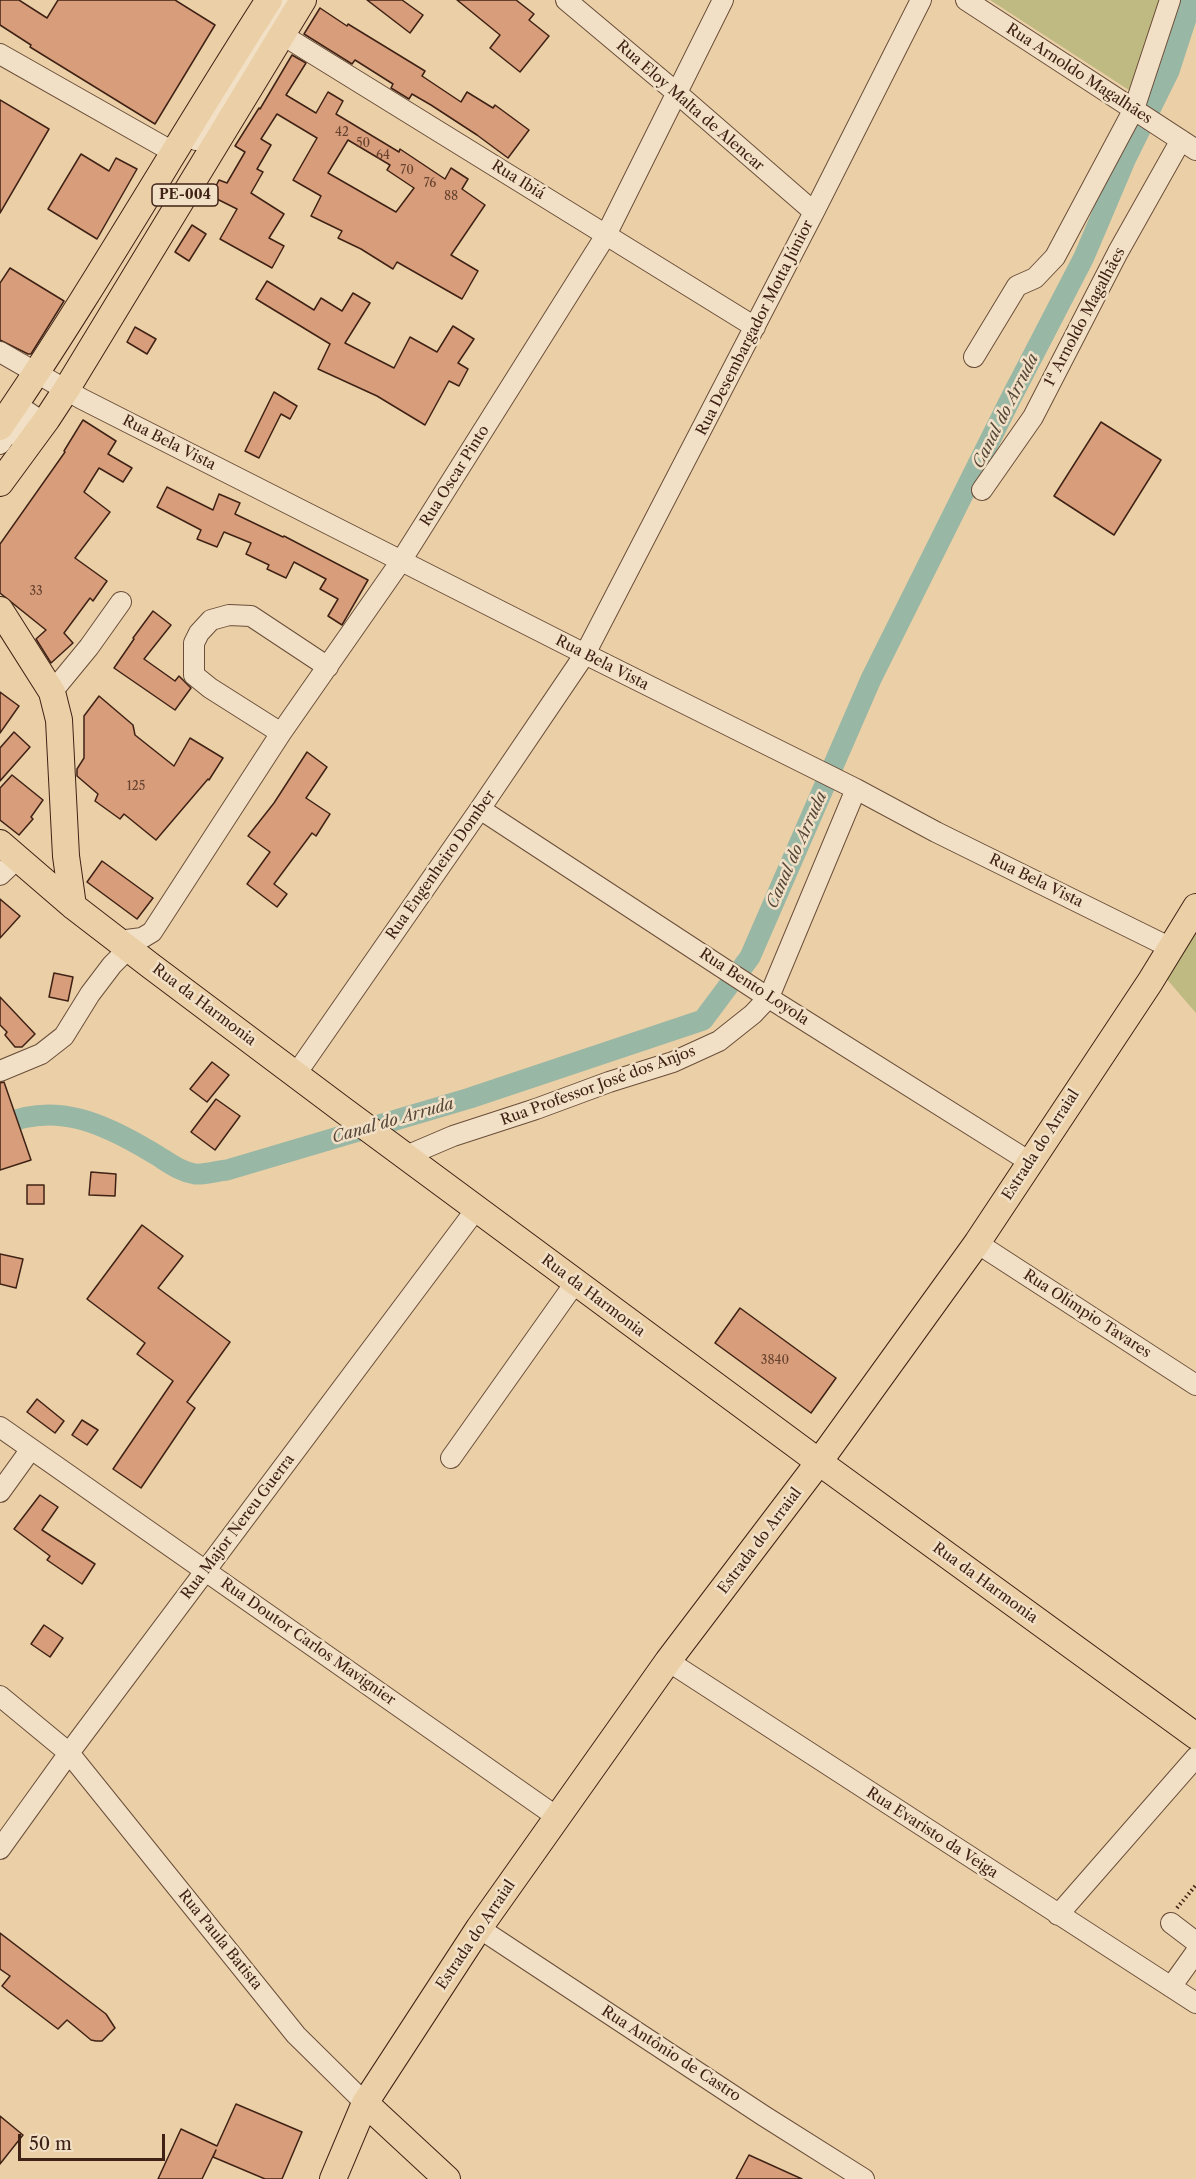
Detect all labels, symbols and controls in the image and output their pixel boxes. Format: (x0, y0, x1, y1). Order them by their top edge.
street label: Rua Arnoldo Magalhães (1003, 20, 1155, 128)
street label: Rua Eloy Malta de Alencar (613, 37, 767, 175)
house number: 42 (335, 126, 349, 140)
house number: 50 (356, 137, 370, 151)
house number: 64 (376, 149, 390, 163)
street label: Rua Ibiá (488, 157, 548, 203)
house number: 70 (400, 164, 414, 178)
house number: 76 (424, 177, 436, 191)
road number: PE-004 (152, 184, 218, 206)
house number: 88 (444, 190, 458, 204)
street label: Rua Desembargador Motta Júnior (693, 217, 817, 439)
street label: 1ª Arnoldo Magalhães (1041, 244, 1129, 390)
water label: Canal do Arruda (969, 351, 1043, 471)
street label: Rua Bela Vista (119, 412, 219, 474)
street label: Rua Oscar Pinto (417, 422, 493, 530)
house number: 33 (29, 585, 43, 599)
street label: Rua Bela Vista (552, 632, 652, 694)
house number: 125 (127, 780, 145, 794)
street label: Rua Engenheiro Domber (383, 787, 499, 943)
water label: Canal do Arruda (763, 789, 831, 911)
street label: Rua Bela Vista (986, 850, 1086, 912)
street label: Rua Bento Loyola (696, 945, 812, 1029)
street label: Rua da Harmonia (149, 960, 259, 1050)
street label: Rua Professor José dos Anjos (498, 1042, 698, 1130)
street label: Estrada do Arraial (999, 1086, 1083, 1204)
water label: Canal do Arruda (330, 1094, 456, 1148)
street label: Rua da Harmonia (538, 1251, 648, 1341)
street label: Rua Olímpio Tavares (1020, 1266, 1154, 1362)
house number: 3840 (761, 1354, 789, 1368)
street label: Rua Major Nereu Guerra (177, 1451, 299, 1603)
street label: Estrada do Arraial (714, 1484, 806, 1598)
street label: Rua da Harmonia (929, 1539, 1041, 1627)
street label: Rua Doutor Carlos Mavignier (217, 1575, 399, 1709)
street label: Rua Evaristo da Veiga (863, 1784, 1001, 1882)
street label: Estrada do Arraial (433, 1877, 519, 1993)
street label: Rua Paula Batista (174, 1886, 266, 1994)
street label: Rua Antônio de Castro (598, 2002, 744, 2106)
scale bar (21, 2122, 168, 2160)
text: 50 m (29, 2133, 72, 2155)

